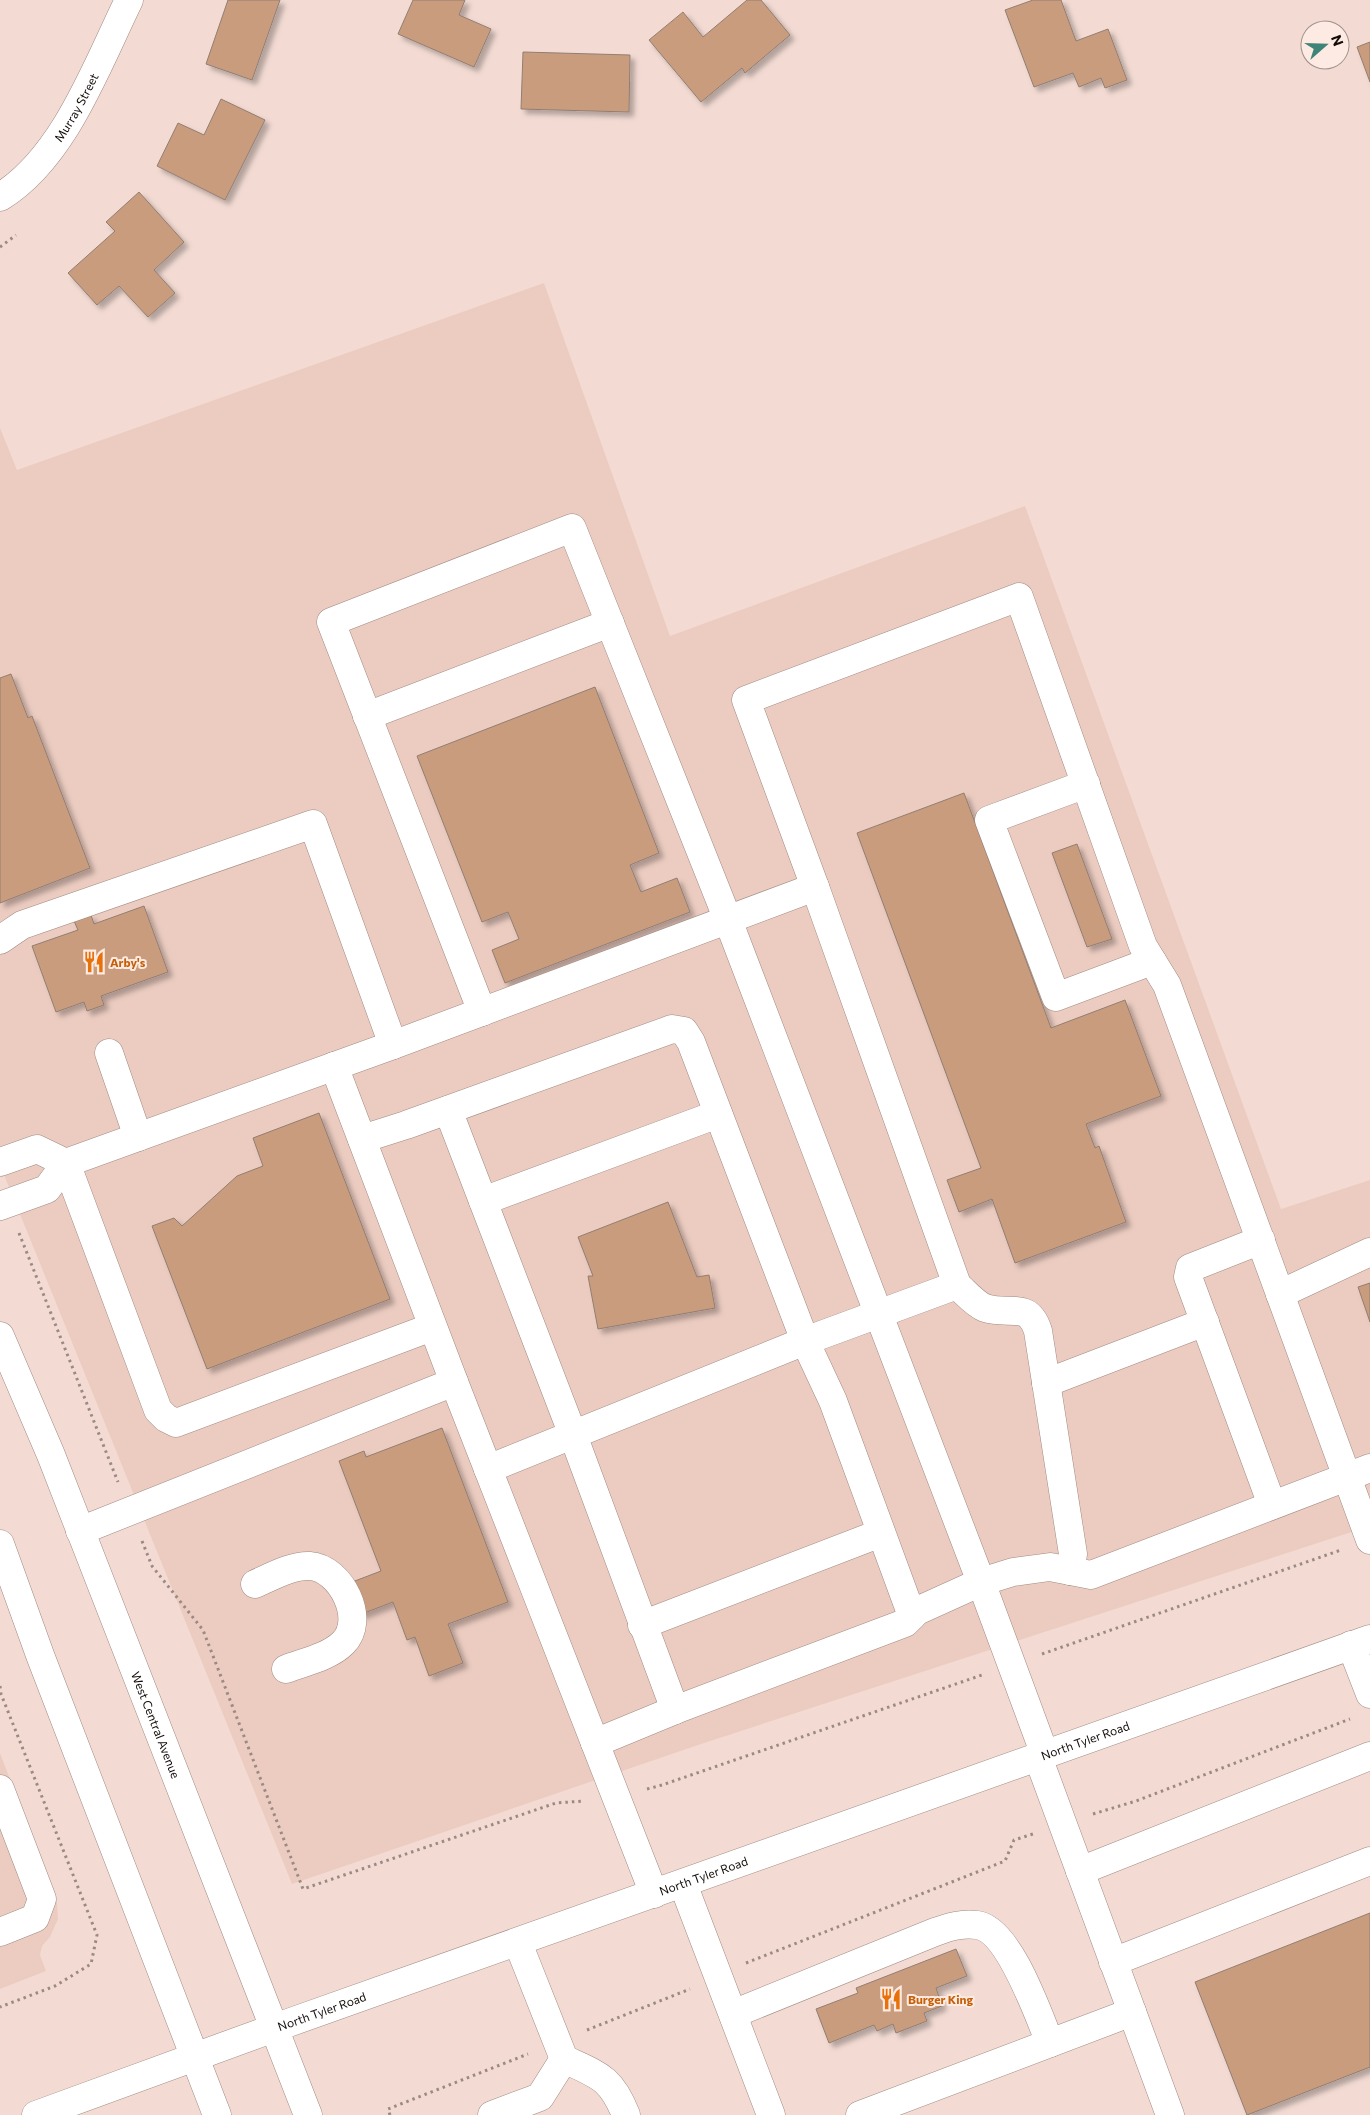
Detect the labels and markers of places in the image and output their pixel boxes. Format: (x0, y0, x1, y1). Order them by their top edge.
restaurant icon: Arby's (81, 949, 107, 975)
place label: Arby's (110, 955, 146, 969)
restaurant icon: Burger King (878, 1986, 904, 2012)
place label: Burger King (908, 1992, 973, 2006)

